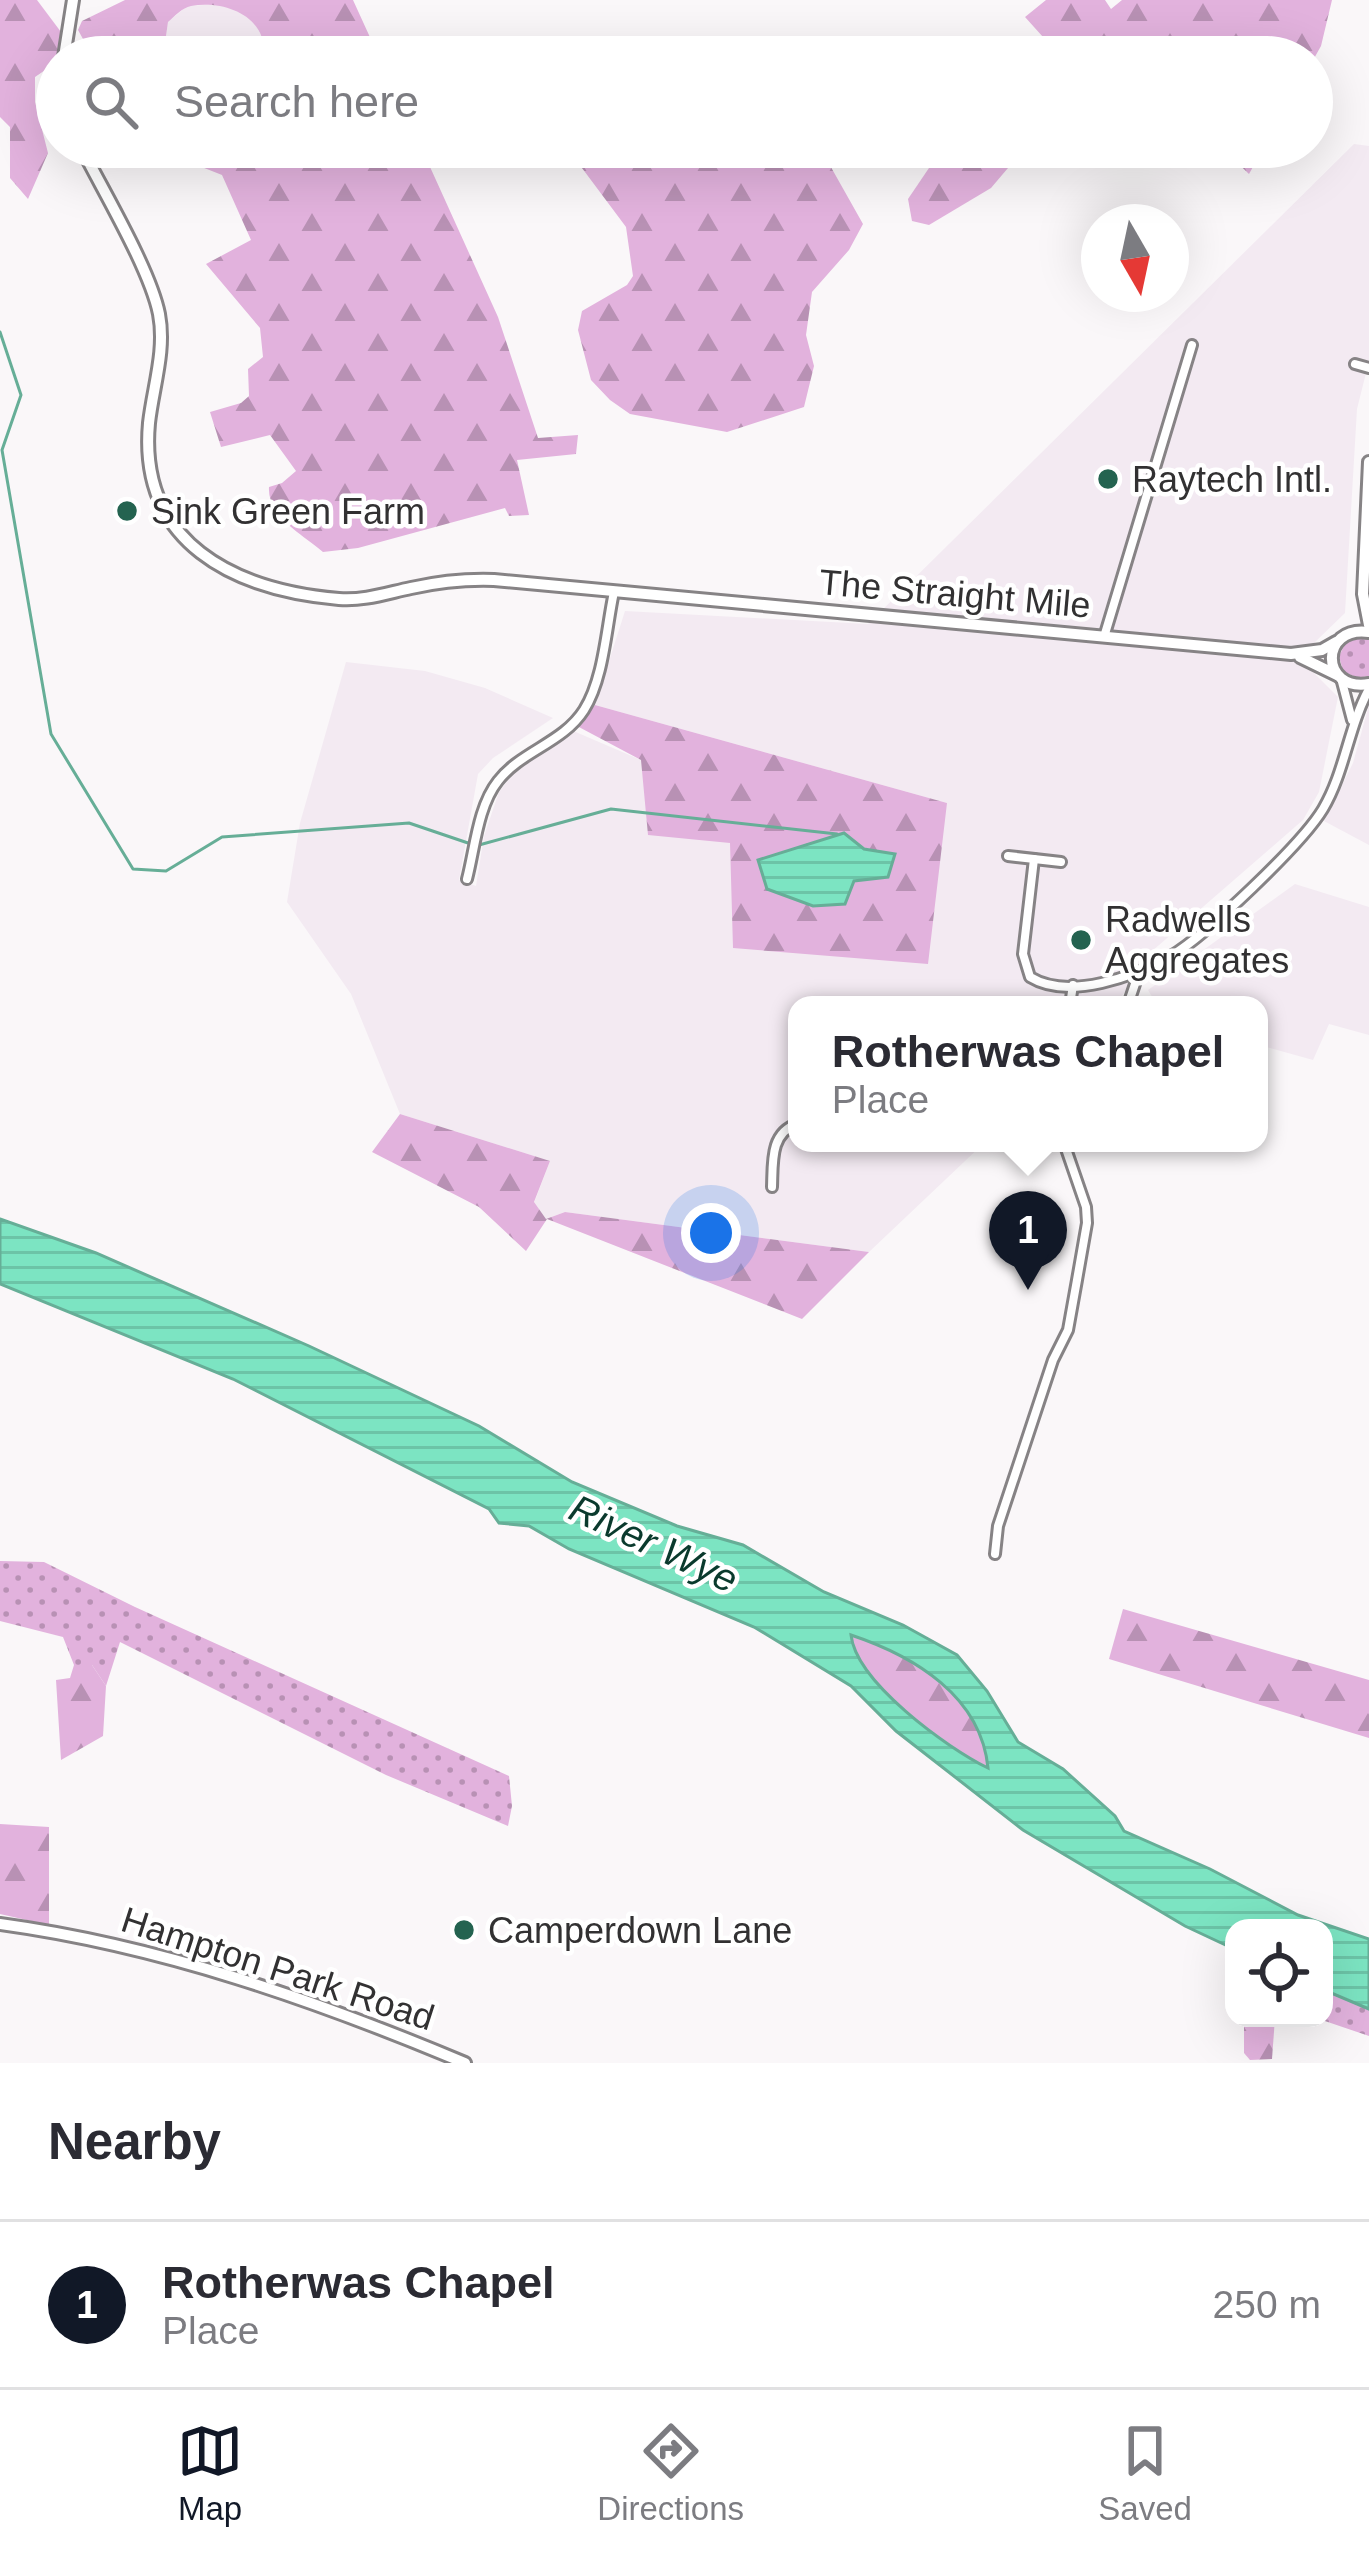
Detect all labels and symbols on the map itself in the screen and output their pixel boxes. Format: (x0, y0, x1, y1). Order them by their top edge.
north arrow (1081, 204, 1189, 312)
place label: Raytech Intl. (1132, 459, 1332, 500)
marker: Raytech Intl. (1095, 466, 1121, 492)
place label: Sink Green Farm (151, 491, 425, 532)
marker: Sink Green Farm (114, 498, 140, 524)
street label: The Straight Mile (818, 561, 1092, 626)
place label: Radwells Aggregates (1105, 899, 1289, 981)
marker: Radwells Aggregates (1068, 927, 1094, 953)
pin: 1 (989, 1191, 1067, 1290)
your location (681, 1203, 741, 1263)
water label: River Wye (563, 1486, 744, 1601)
street label: Hampton Park Road (116, 1899, 439, 2038)
place label: Camperdown Lane (488, 1910, 792, 1951)
marker: Camperdown Lane (451, 1917, 477, 1943)

